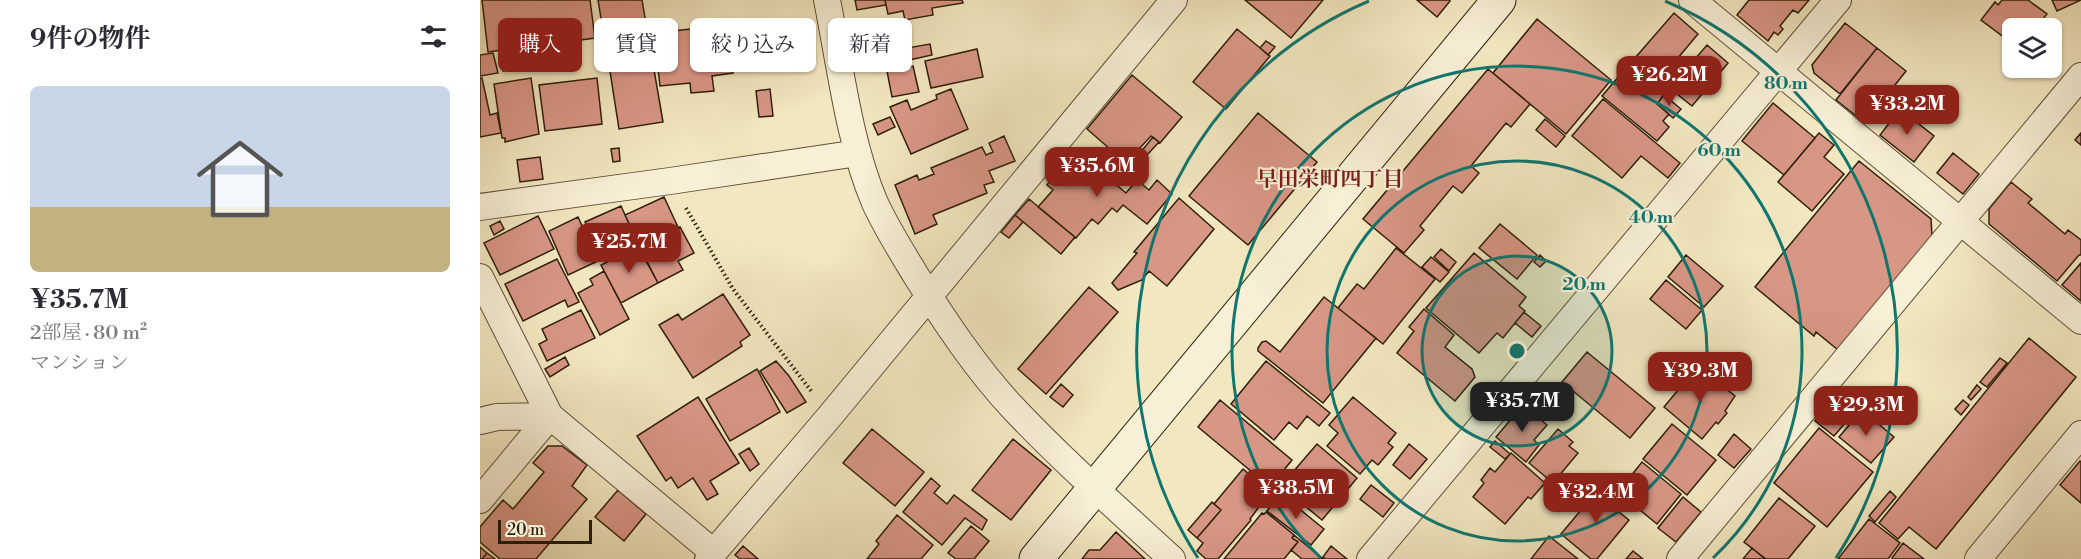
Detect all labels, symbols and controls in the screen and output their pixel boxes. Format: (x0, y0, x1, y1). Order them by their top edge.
chip: 購入 (498, 18, 582, 72)
chip: 賃貸 (594, 18, 678, 72)
chip: 絞り込み (690, 18, 816, 72)
chip: 新着 (828, 18, 912, 72)
map controls (2002, 18, 2062, 78)
button: layers (2002, 18, 2062, 78)
icon: filters (417, 20, 450, 53)
text: 9件の物件 (30, 23, 150, 55)
pin: ¥26.2M (1620, 56, 1718, 107)
text: ¥26.2M (1631, 63, 1707, 88)
text: 80 m (1764, 72, 1809, 95)
pin: ¥33.2M (1858, 85, 1956, 136)
text: ¥33.2M (1869, 92, 1945, 117)
icon: home (186, 125, 294, 233)
text: 60 m (1697, 139, 1741, 162)
pin: ¥35.6M (1048, 147, 1146, 198)
text: ¥35.6M (1059, 154, 1135, 179)
district label: 早田栄町四丁目 (1257, 167, 1404, 193)
text: 40 m (1629, 206, 1674, 229)
pin: ¥25.7M (580, 223, 678, 274)
text: ¥25.7M (591, 230, 667, 255)
text: 20 m (1562, 273, 1606, 296)
text: ¥35.7M (30, 284, 128, 316)
text: 2部屋 · 80 m² (30, 321, 147, 346)
centre of rings (1507, 341, 1527, 361)
text: マンション (30, 351, 129, 376)
pin: ¥39.3M (1651, 352, 1749, 403)
text: ¥39.3M (1662, 359, 1738, 384)
pin: ¥35.7M (1473, 382, 1571, 433)
pin: ¥29.3M (1817, 386, 1915, 437)
text: ¥35.7M (1484, 389, 1560, 414)
text: ¥29.3M (1828, 393, 1904, 418)
pin: ¥38.5M (1247, 469, 1345, 520)
pin: ¥32.4M (1547, 473, 1645, 524)
text: ¥38.5M (1258, 476, 1334, 501)
text: ¥32.4M (1557, 480, 1635, 505)
scale bar (498, 517, 592, 544)
text: 20 m (507, 520, 544, 540)

